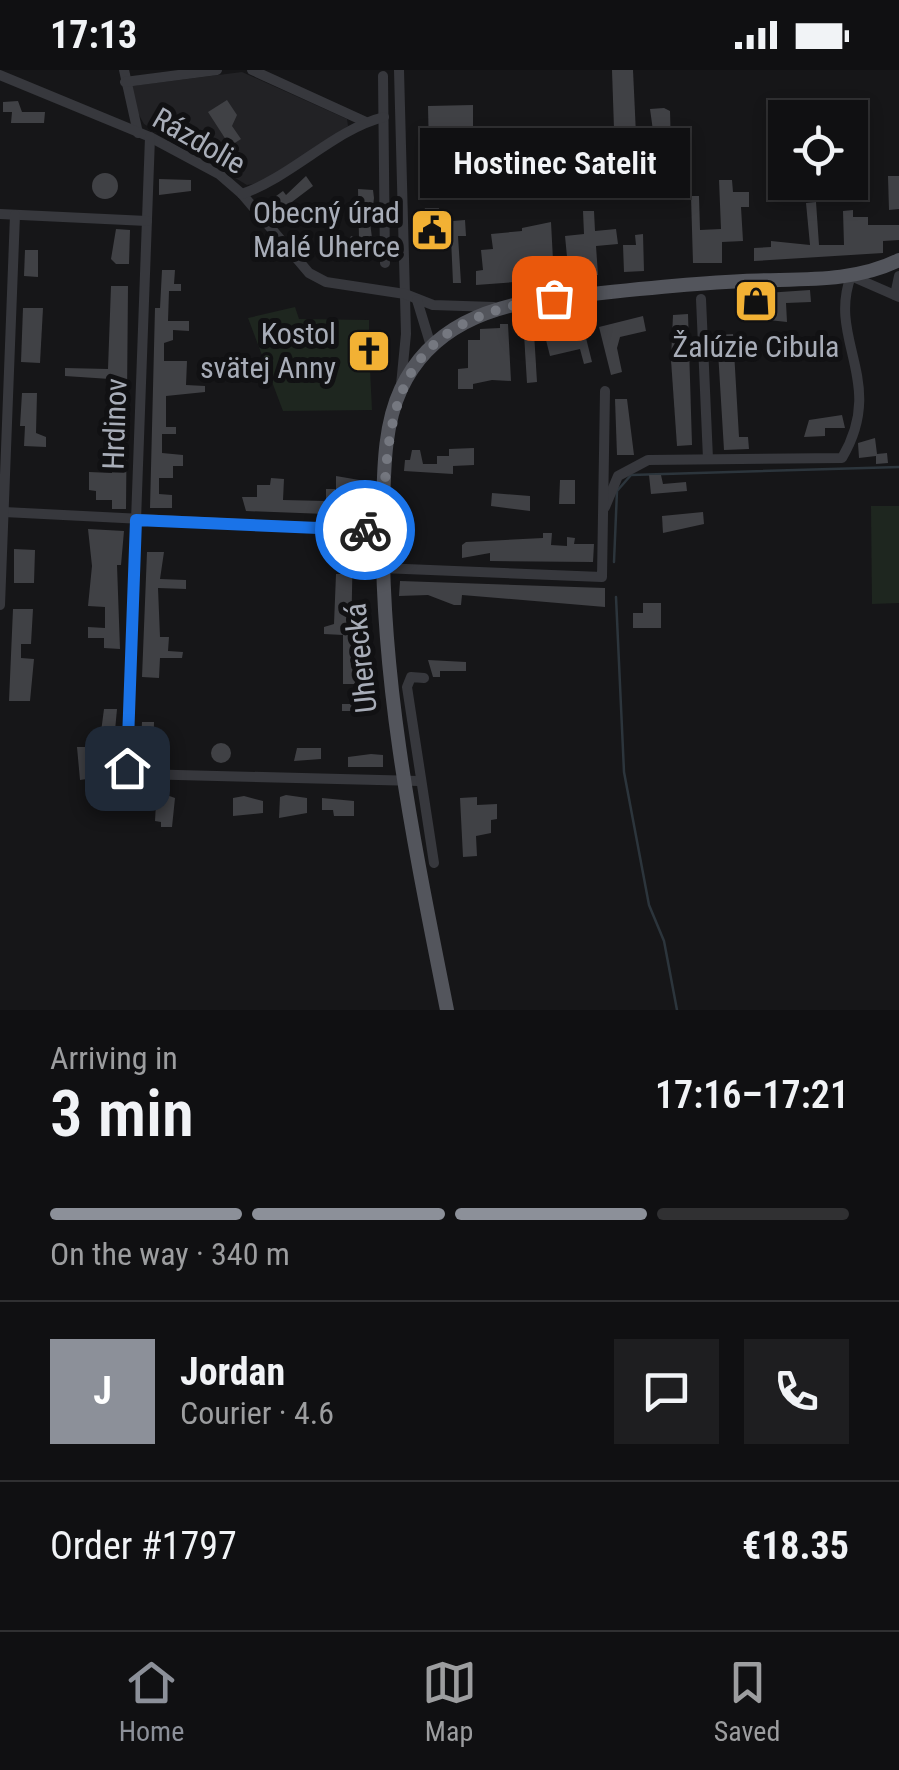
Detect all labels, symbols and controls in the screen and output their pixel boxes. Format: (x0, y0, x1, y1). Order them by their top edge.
text: 17:13 (50, 13, 137, 57)
street label: Rázdolie (147, 100, 252, 181)
map controls (768, 100, 868, 200)
button: locate (768, 100, 868, 200)
callout: Hostinec Satelit (419, 128, 689, 198)
text: Hostinec Satelit (453, 144, 657, 182)
place label: Obecný úrad Malé Uherce (253, 195, 400, 264)
public building icon: Obecný úrad Malé Uherce (409, 207, 455, 253)
pin (512, 256, 597, 341)
icon: bag (527, 271, 582, 326)
shop icon: Žalúzie Cibula (733, 278, 779, 324)
place label: Kostol svätej Anny (200, 316, 336, 385)
church icon: Kostol svätej Anny (346, 328, 392, 374)
place label: Žalúzie Cibula (673, 329, 839, 364)
street label: Hrdinov (95, 378, 134, 470)
courier (315, 480, 415, 580)
icon: bike (338, 503, 393, 558)
street label: Uherecká (337, 601, 384, 715)
pin (85, 726, 170, 811)
icon: home (100, 741, 155, 796)
text: Arriving in (50, 1039, 178, 1077)
text: 17:16–17:21 (655, 1073, 849, 1117)
text: 3 min (50, 1076, 194, 1152)
text: On the way · 340 m (50, 1235, 290, 1273)
button: chat (614, 1339, 719, 1444)
button: phone (744, 1339, 849, 1444)
text: Jordan (180, 1350, 285, 1394)
text: J (93, 1369, 112, 1413)
text: Courier · 4.6 (180, 1394, 334, 1432)
text: Order #1797 (50, 1524, 237, 1568)
text: €18.35 (742, 1524, 849, 1568)
tab: Home (119, 1655, 184, 1748)
tab: Map (422, 1655, 477, 1748)
tab: Saved (714, 1655, 780, 1748)

